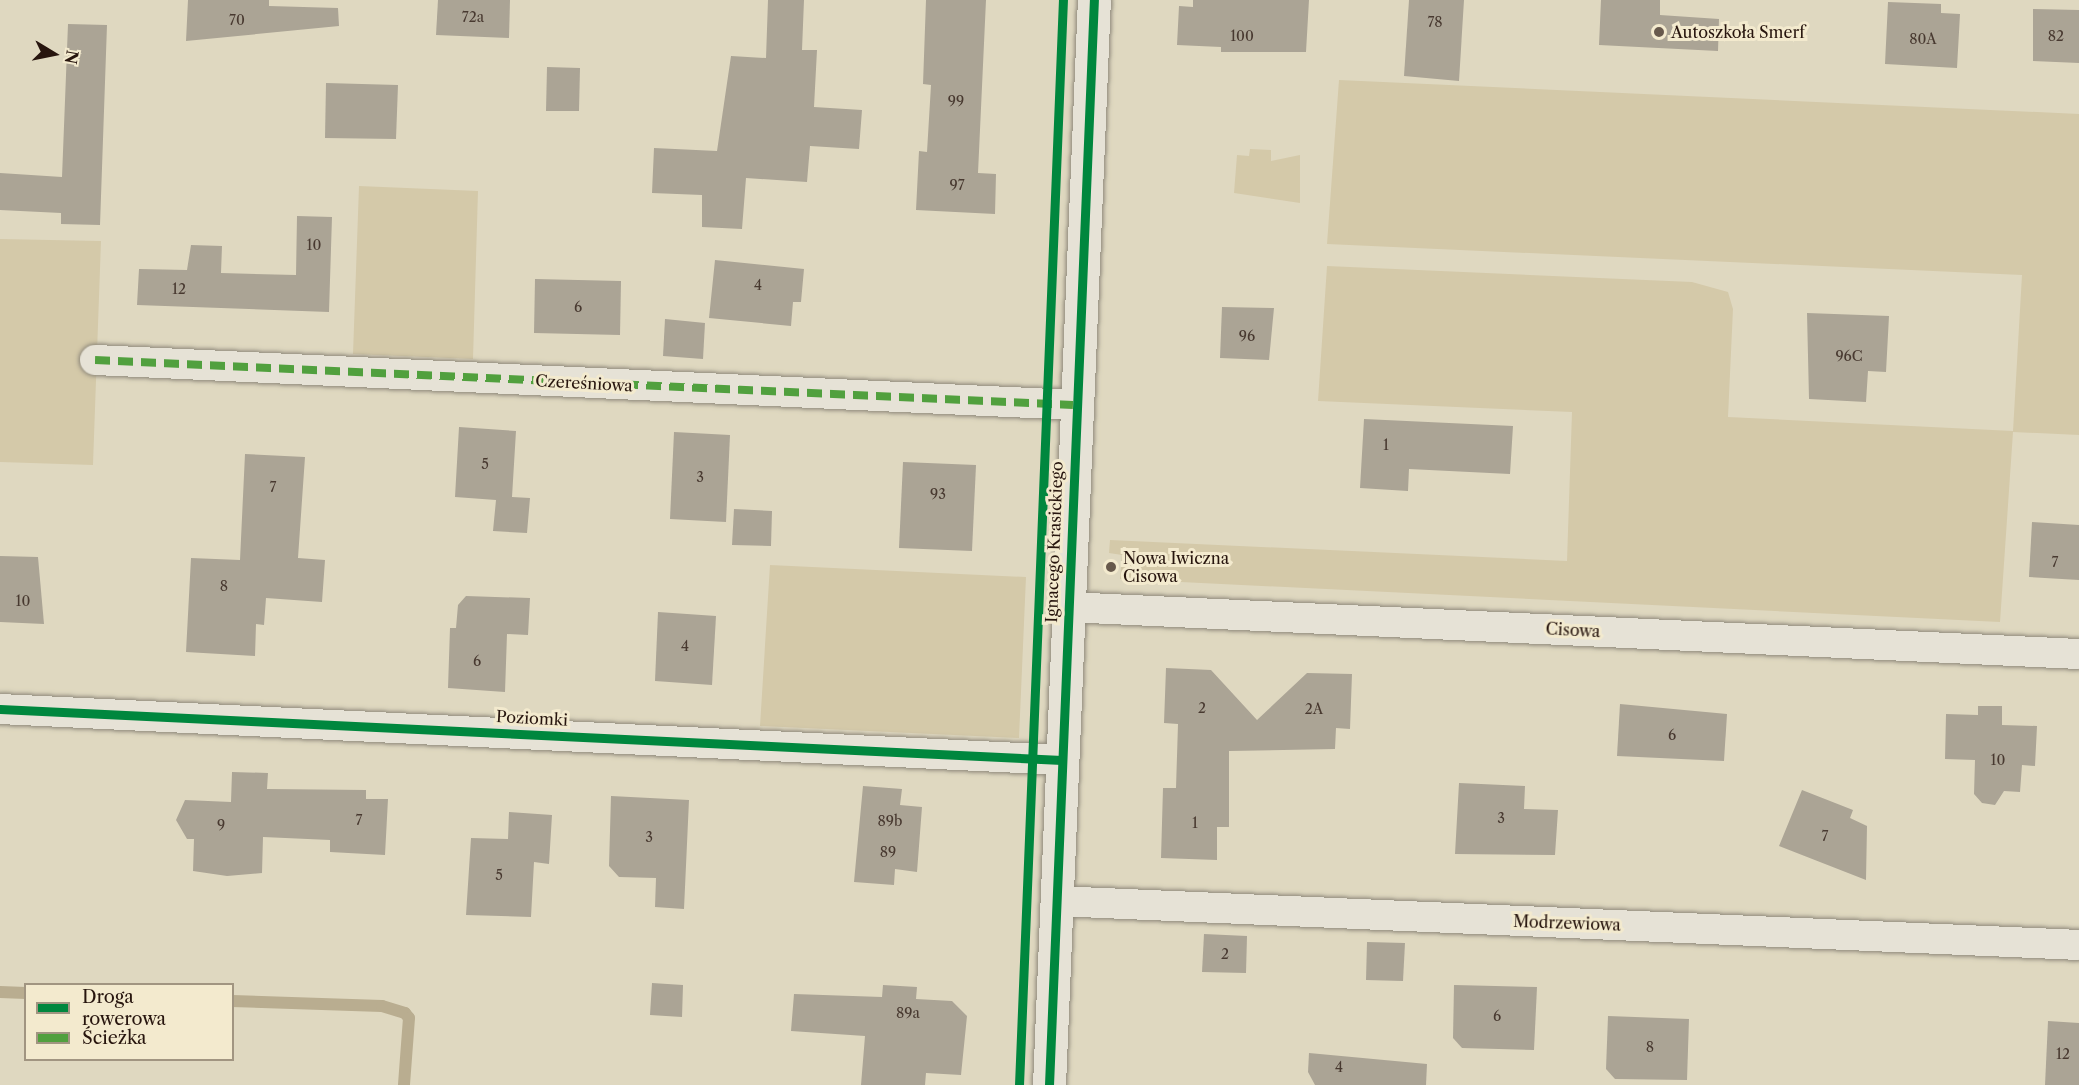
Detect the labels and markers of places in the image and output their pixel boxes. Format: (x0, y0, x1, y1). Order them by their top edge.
place label: Autoszkoła Smerf (1671, 22, 1805, 42)
marker: Autoszkoła Smerf (1652, 25, 1666, 39)
place label: Nowa Iwiczna Cisowa (1123, 548, 1229, 586)
marker: Nowa Iwiczna Cisowa (1104, 560, 1118, 574)

